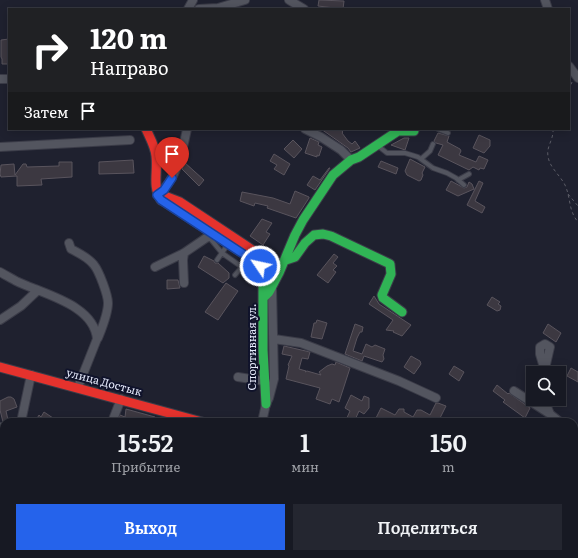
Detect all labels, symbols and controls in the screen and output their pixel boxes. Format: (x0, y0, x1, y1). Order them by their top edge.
text: 120 m (90, 16, 167, 58)
icon: right (24, 24, 76, 76)
text: Направо (90, 54, 168, 81)
text: Затем (24, 100, 69, 123)
icon: arrive (77, 100, 99, 122)
pin (155, 137, 189, 178)
icon: arrive (161, 143, 183, 165)
position arrow (239, 245, 281, 287)
street label: Спортивная ул. (243, 304, 259, 391)
street label: улица Достык (65, 363, 144, 399)
map controls (526, 366, 566, 406)
button: search (526, 366, 566, 406)
text: 15:52 (118, 424, 173, 459)
text: 1 (300, 424, 310, 459)
text: 150 (430, 424, 467, 459)
text: Прибытие (111, 457, 180, 476)
text: мин (291, 457, 319, 476)
text: m (442, 457, 455, 476)
button: Выход (16, 504, 285, 550)
button: Поделиться (293, 504, 562, 550)

